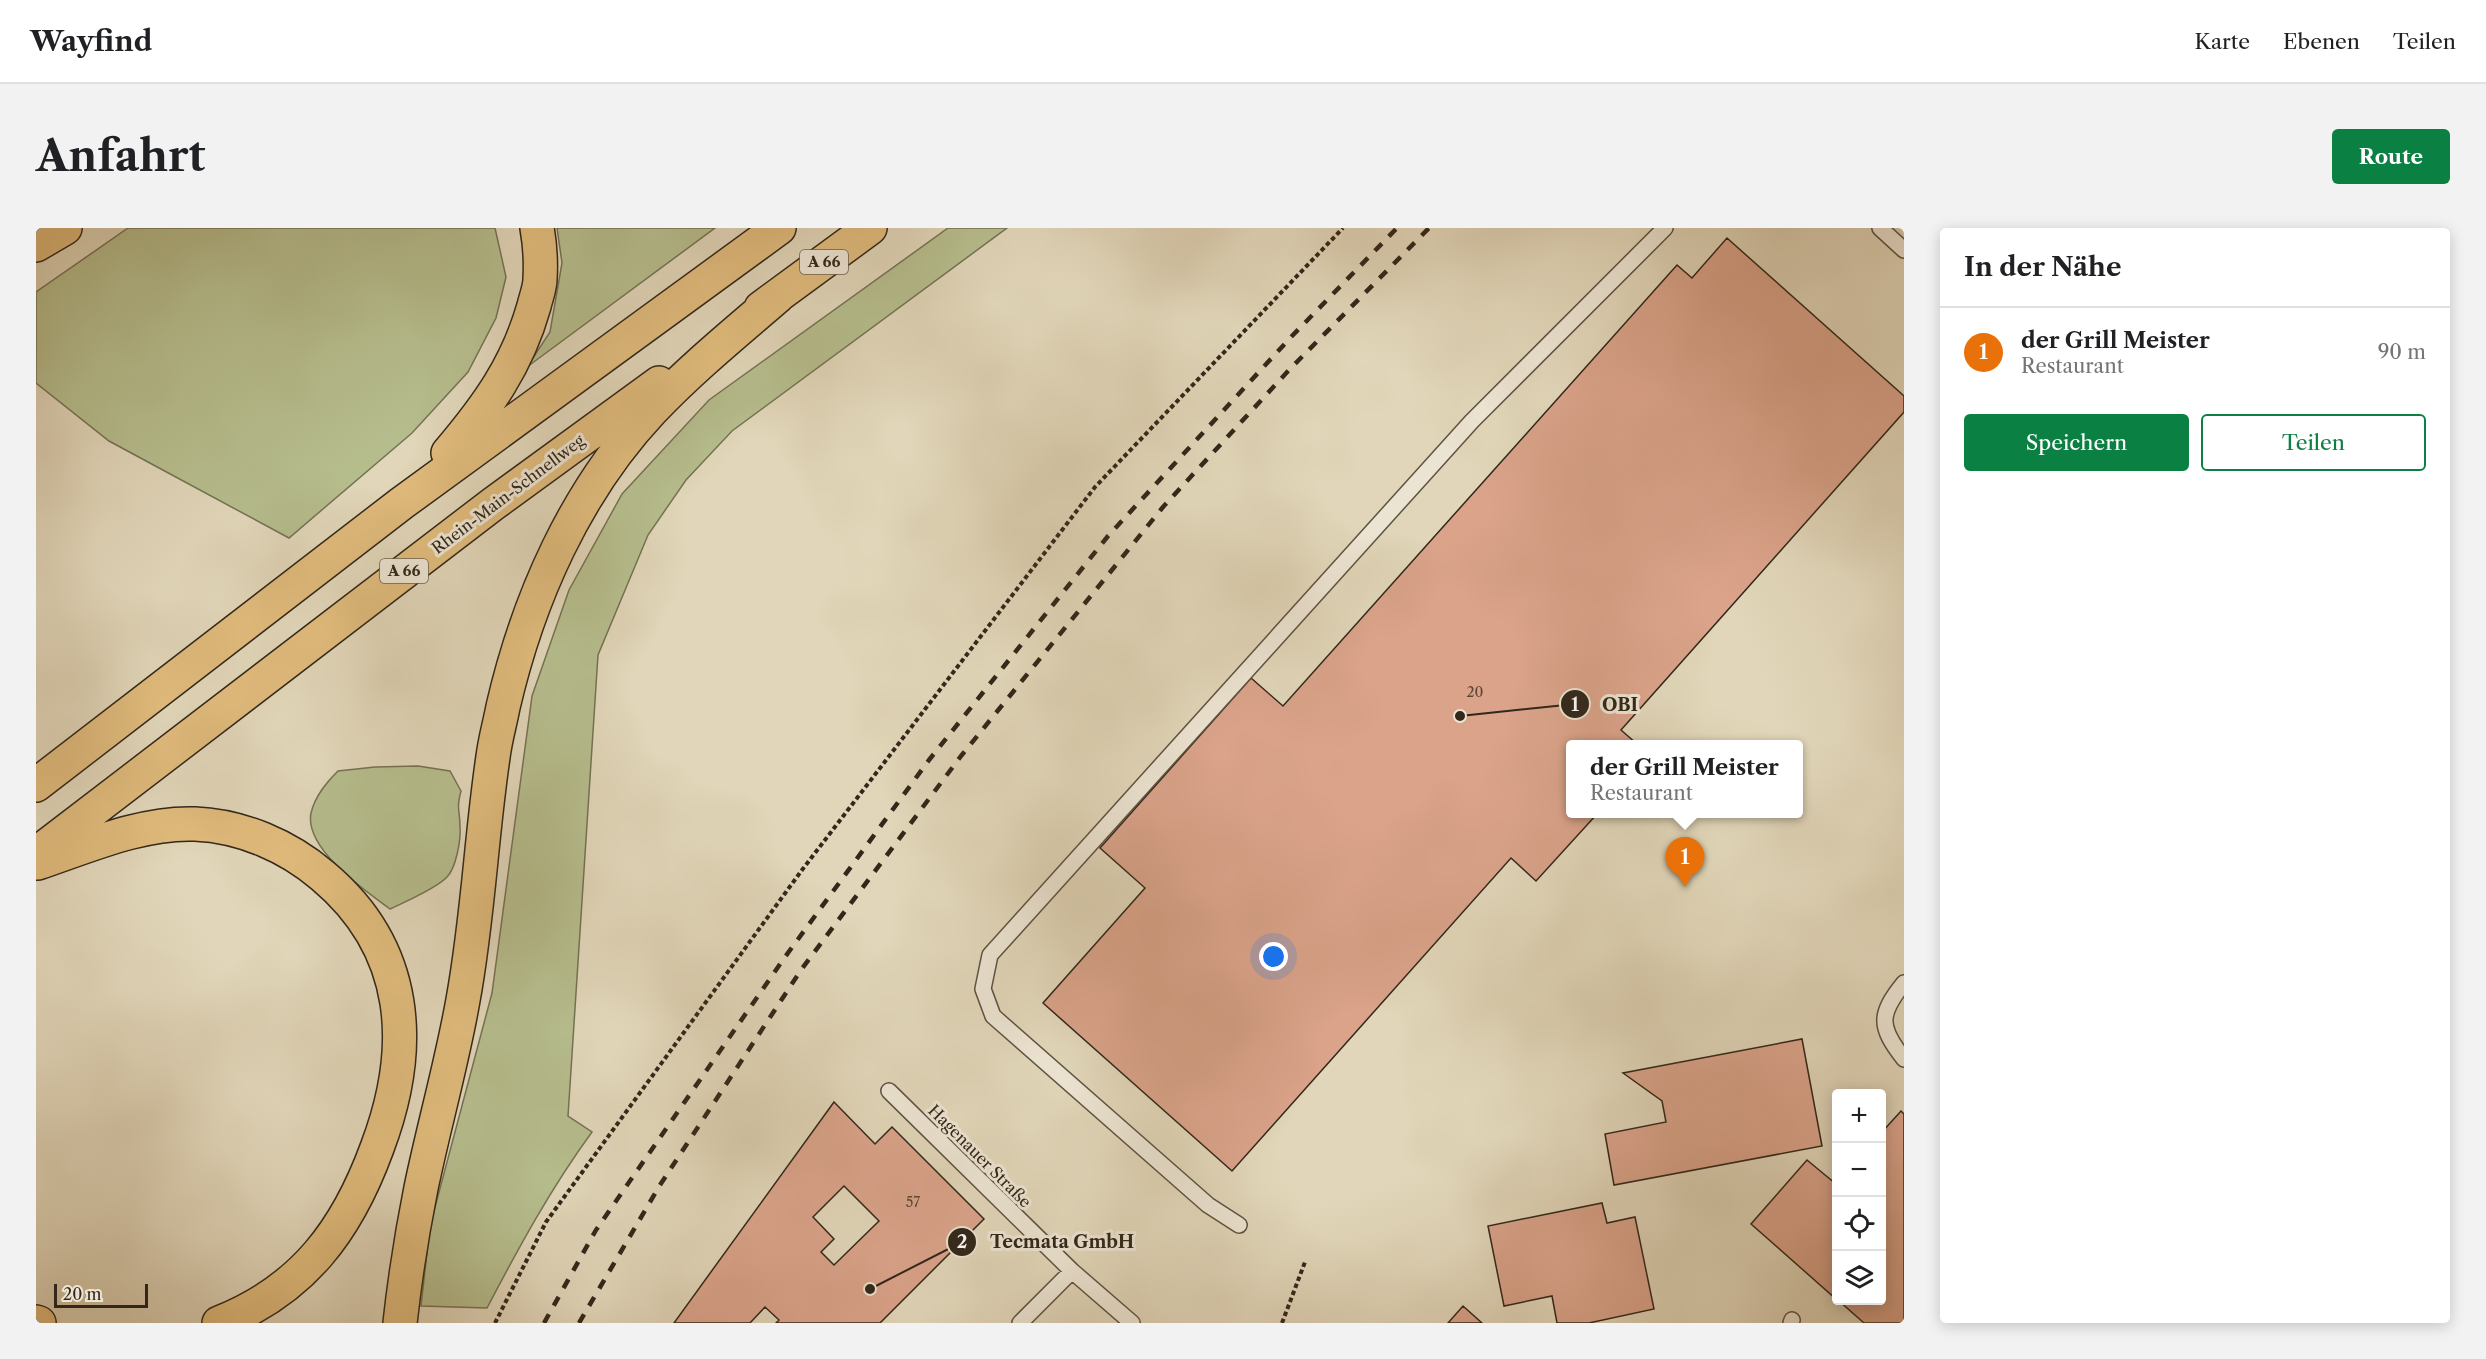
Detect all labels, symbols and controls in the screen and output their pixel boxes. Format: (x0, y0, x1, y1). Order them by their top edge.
text: Wayfind (30, 24, 152, 58)
text: Karte (2195, 29, 2250, 54)
text: Ebenen (2283, 29, 2360, 54)
text: Teilen (2393, 29, 2456, 54)
button: Route (2332, 129, 2450, 184)
text: Anfahrt (36, 130, 205, 182)
road number: A 66 (800, 250, 848, 274)
text: In der Nähe (1964, 251, 2121, 283)
text: der Grill Meister (2021, 327, 2210, 354)
text: 1 (1979, 340, 1988, 364)
text: 90 m (2378, 340, 2426, 364)
text: Restaurant (2021, 354, 2124, 378)
button: Speichern (1964, 414, 2189, 471)
button: Teilen (2201, 414, 2426, 471)
street label: Rhein-Main-Schnellweg (428, 430, 589, 558)
road number: A 66 (380, 559, 428, 583)
house number: 20 (1467, 683, 1484, 701)
callout: OBI (1560, 686, 1650, 722)
text: 1 (1571, 694, 1579, 716)
text: OBI (1602, 694, 1638, 716)
popup (1566, 740, 1803, 818)
text: der Grill Meister (1590, 754, 1779, 781)
text: Restaurant (1590, 781, 1693, 805)
pin: 1 (1666, 838, 1704, 887)
your location (1259, 942, 1288, 971)
map controls (1832, 1089, 1886, 1305)
button: + (1832, 1089, 1886, 1143)
street label: Hagenauer Straße (924, 1100, 1036, 1212)
button: − (1832, 1143, 1886, 1197)
house number: 57 (906, 1193, 920, 1211)
button: locate (1832, 1197, 1886, 1251)
callout: Tecmata GmbH (947, 1224, 1146, 1260)
text: 2 (957, 1231, 967, 1253)
text: Tecmata GmbH (990, 1231, 1134, 1253)
button: layers (1832, 1251, 1886, 1305)
scale bar (54, 1281, 148, 1308)
text: 20 m (63, 1284, 102, 1304)

